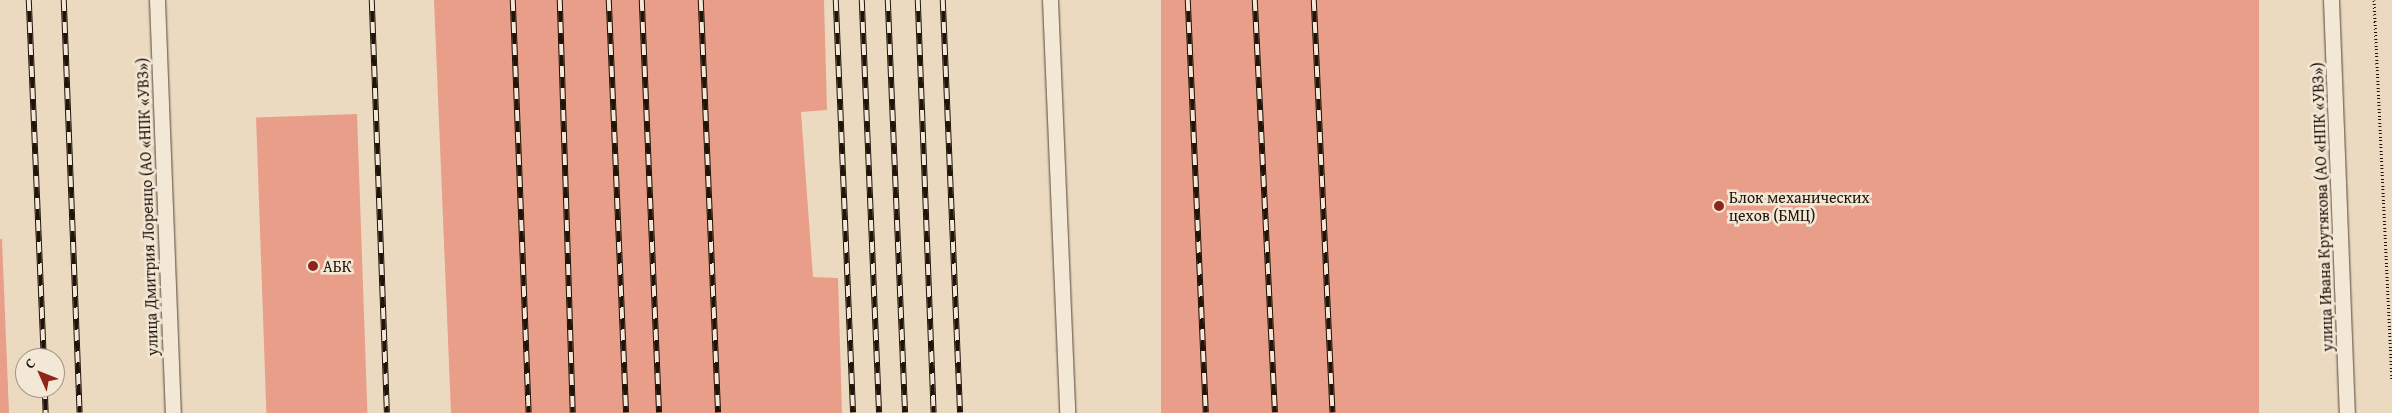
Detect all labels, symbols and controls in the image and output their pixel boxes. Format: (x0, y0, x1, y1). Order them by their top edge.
street label: улица Дмитрия Лоренцо (АО «НПК «УВЗ») (132, 58, 162, 356)
street label: улица Ивана Крутякова (АО «НПК «УВЗ») (2307, 62, 2337, 352)
place label: Блок механических цехов (БМЦ) (1729, 187, 1870, 225)
marker: Блок механических цехов (БМЦ) (1713, 200, 1725, 212)
place label: АБК (323, 256, 352, 276)
marker: АБК (307, 260, 319, 272)
north arrow (15, 348, 65, 398)
text: С (20, 353, 40, 373)

